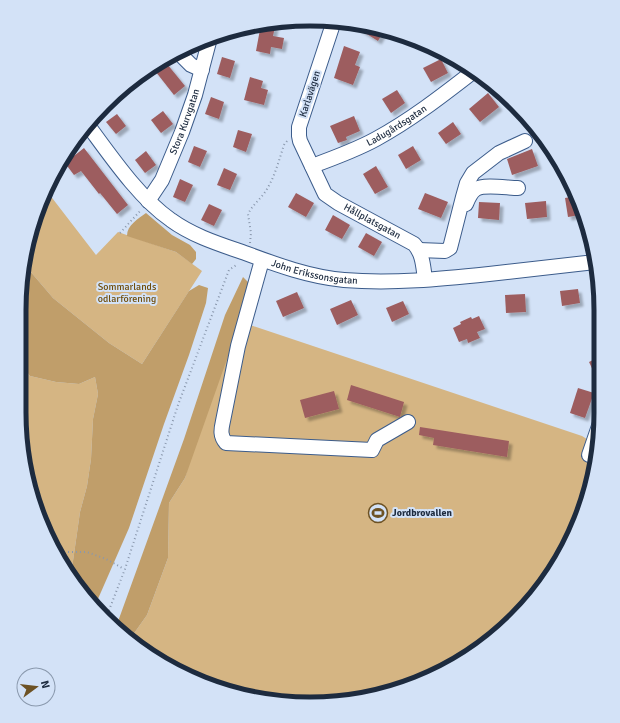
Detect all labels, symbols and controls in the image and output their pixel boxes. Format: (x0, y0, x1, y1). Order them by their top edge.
street label: Karlavägen (297, 69, 323, 119)
street label: Stora Kurvgatan (167, 88, 202, 156)
street label: Ladugårdsgatan (364, 103, 429, 149)
street label: Hållplatsgatan (342, 201, 403, 242)
street label: John Erikssonsgatan (270, 257, 358, 287)
park label: Sommarlands odlarförening (98, 281, 157, 305)
sports icon: Jordbrovallen (367, 502, 389, 524)
place label: Jordbrovallen (392, 507, 452, 519)
north arrow (16, 667, 56, 707)
text: N (38, 679, 52, 690)

